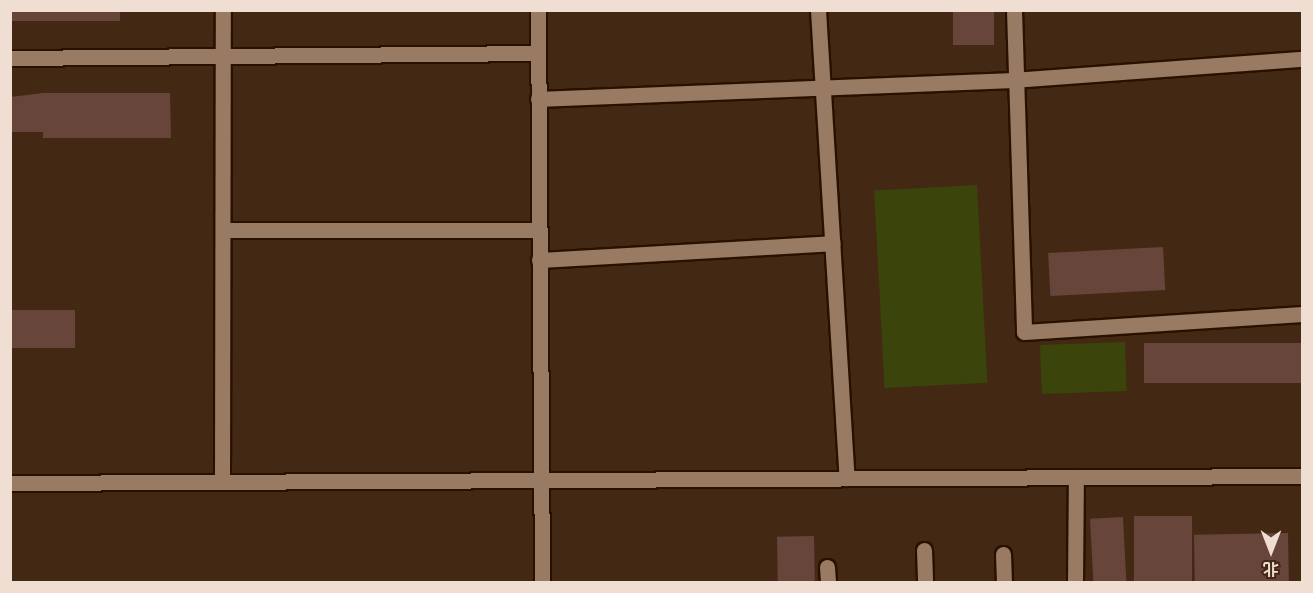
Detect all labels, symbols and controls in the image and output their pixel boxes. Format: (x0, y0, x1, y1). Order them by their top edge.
north arrow (1241, 521, 1301, 581)
text: 北 (1263, 559, 1279, 579)

